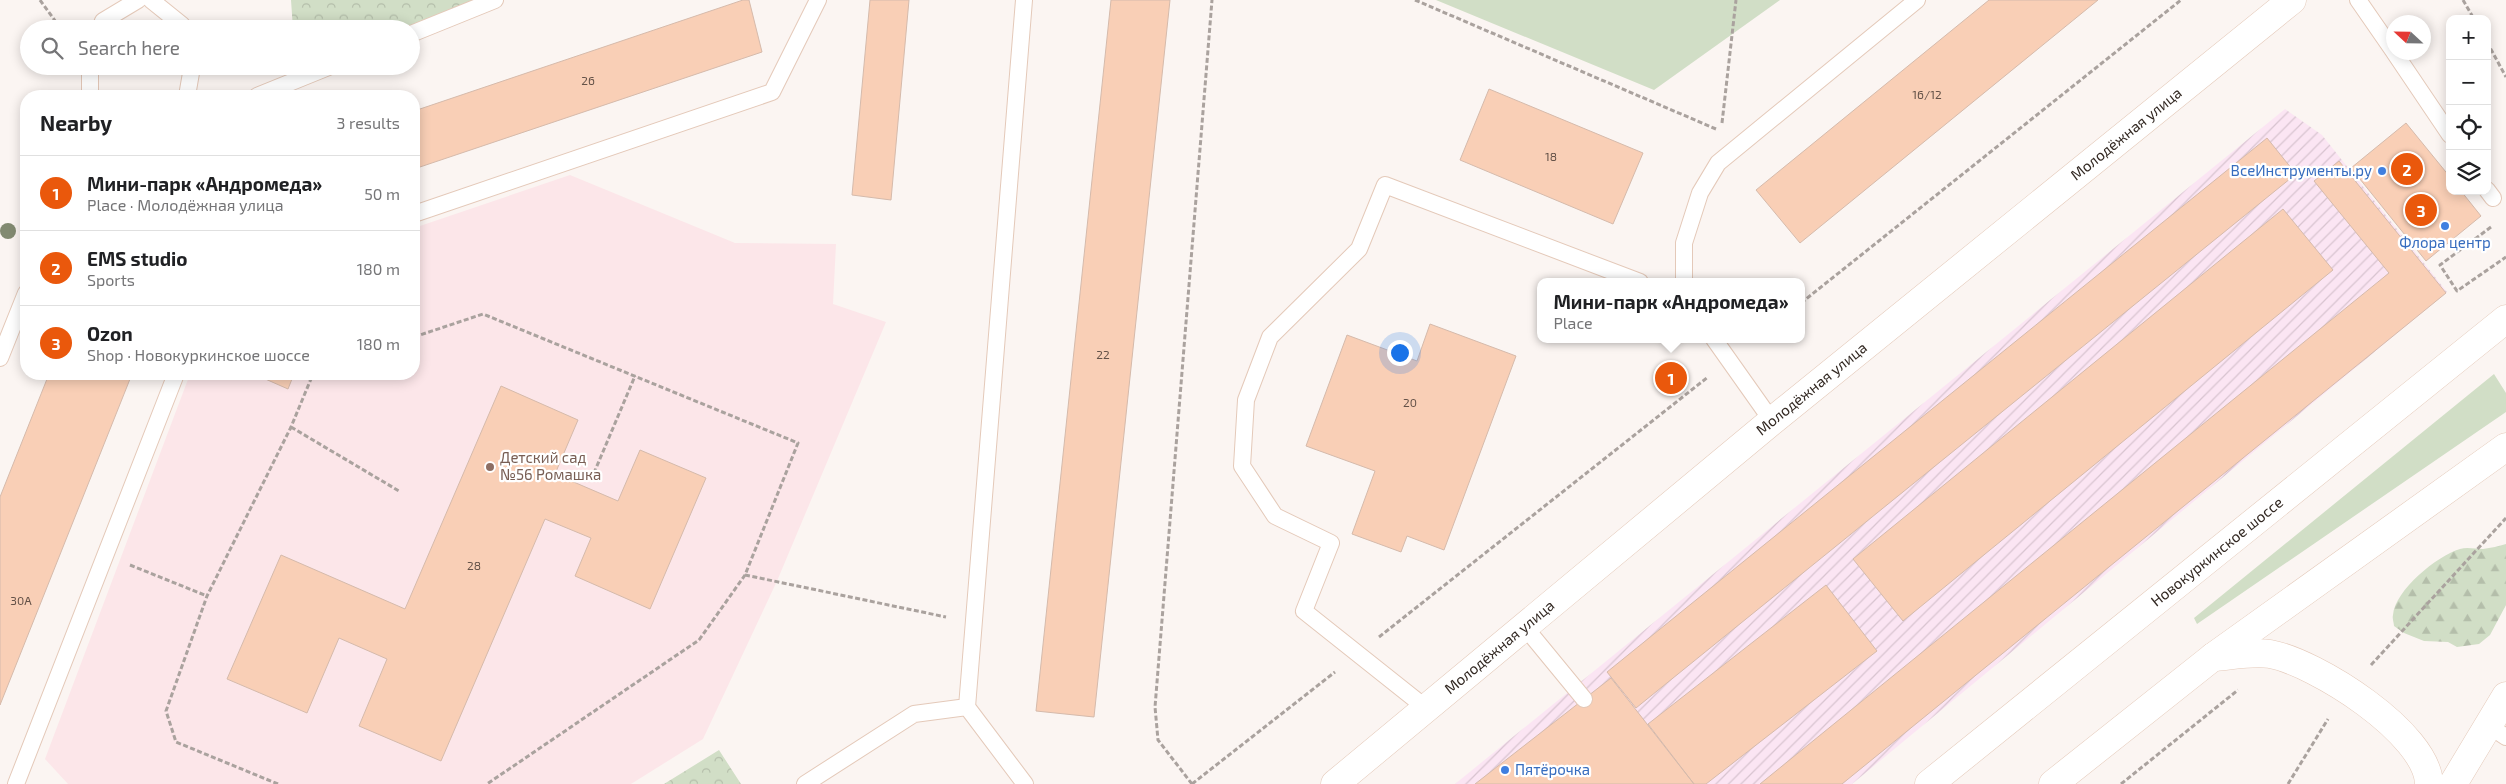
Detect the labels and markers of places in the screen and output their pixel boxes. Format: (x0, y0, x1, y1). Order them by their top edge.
pin: 2 (2391, 150, 2423, 188)
place label: ВсеИнструменты.ру (2231, 161, 2372, 180)
marker: ВсеИнструменты.ру (2376, 165, 2388, 177)
pin: 3 (2405, 191, 2437, 229)
marker: Флора центр (2439, 220, 2451, 232)
place label: Флора центр (2399, 233, 2491, 251)
pin: 1 (1655, 359, 1687, 397)
place label: Детский сад №56 Ромашка (500, 448, 601, 483)
marker: Детский сад №56 Ромашка (484, 461, 496, 473)
place label: Пятёрочка (1515, 760, 1590, 778)
marker: Пятёрочка (1499, 764, 1511, 776)

